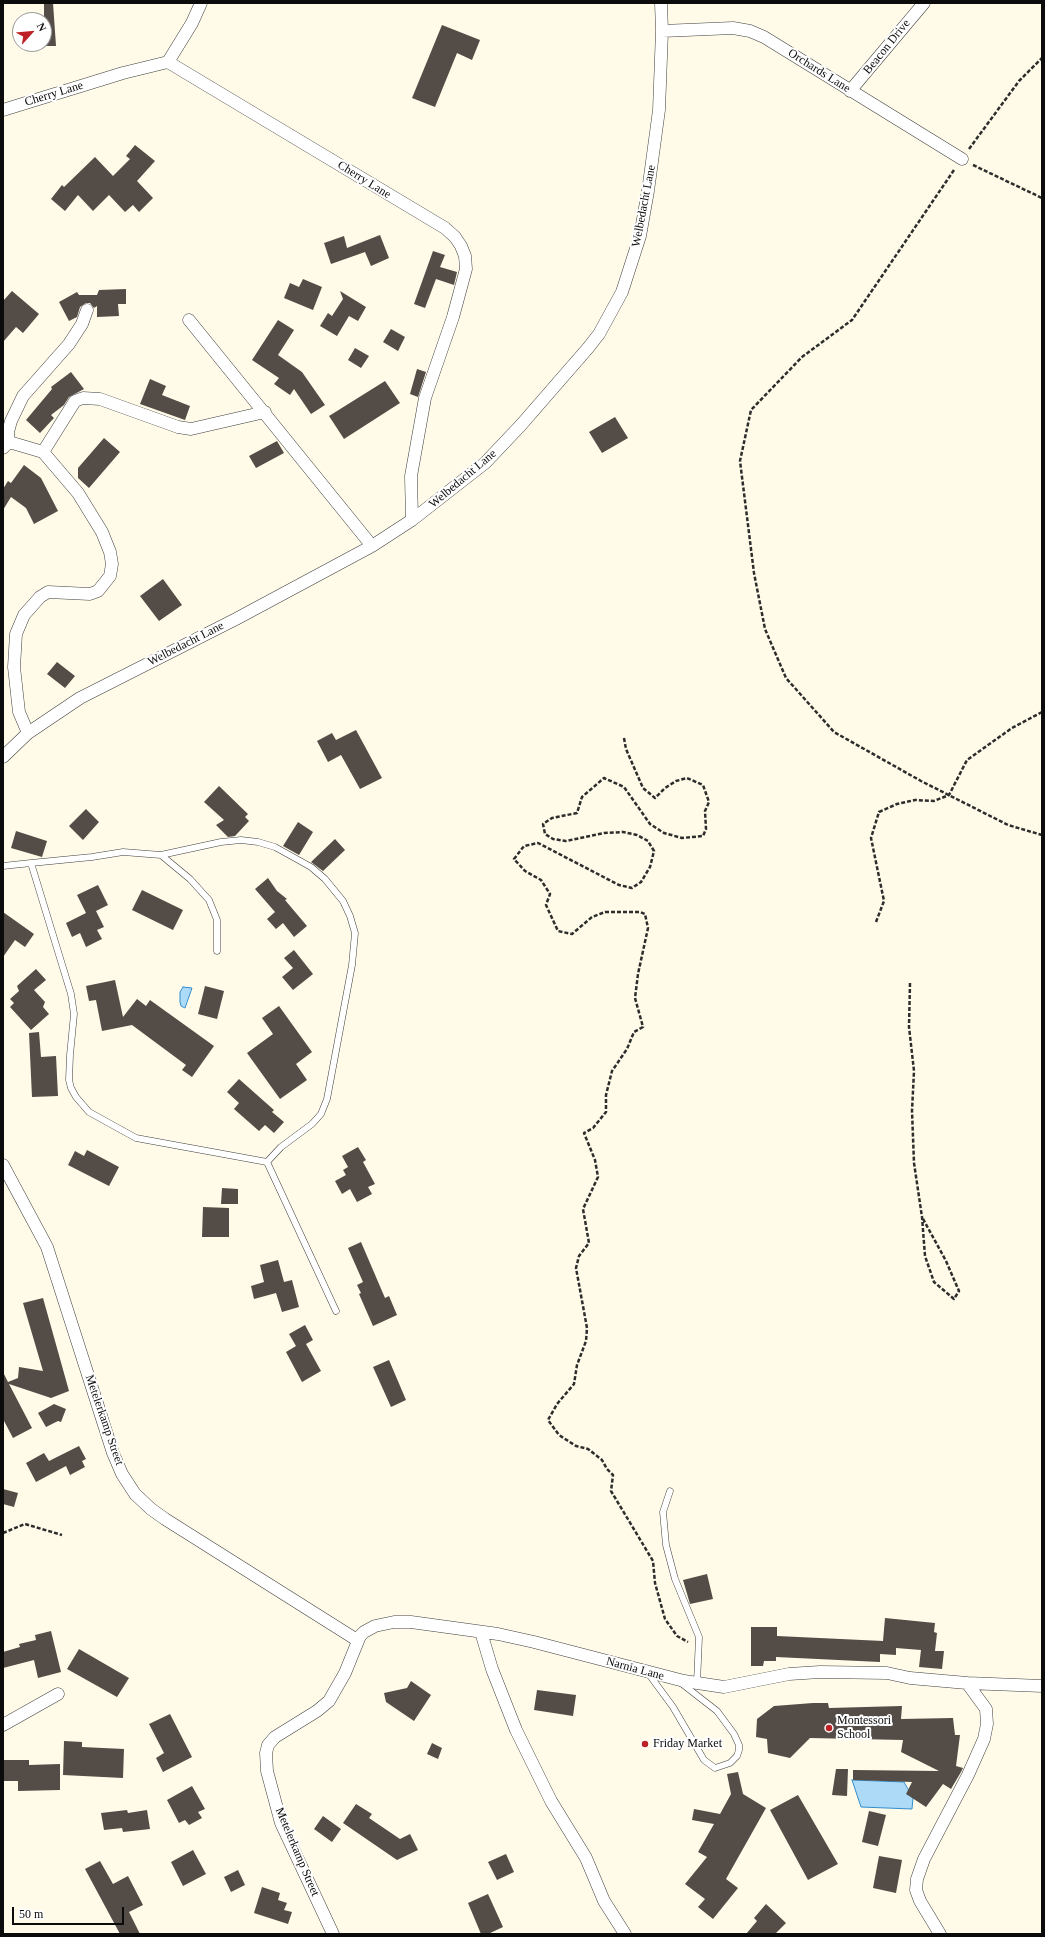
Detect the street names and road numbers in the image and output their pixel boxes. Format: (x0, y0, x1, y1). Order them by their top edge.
street label: Beacon Drive (861, 17, 913, 77)
street label: Orchards Lane (785, 46, 853, 96)
street label: Cherry Lane (23, 78, 85, 110)
street label: Cherry Lane (335, 158, 393, 202)
street label: Welbedacht Lane (629, 164, 659, 248)
street label: Welbedacht Lane (426, 447, 500, 511)
street label: Welbedacht Lane (146, 619, 226, 669)
street label: Metelerkamp Street (82, 1373, 126, 1467)
street label: Narnia Lane (604, 1654, 666, 1684)
street label: Metelerkamp Street (272, 1805, 322, 1899)

